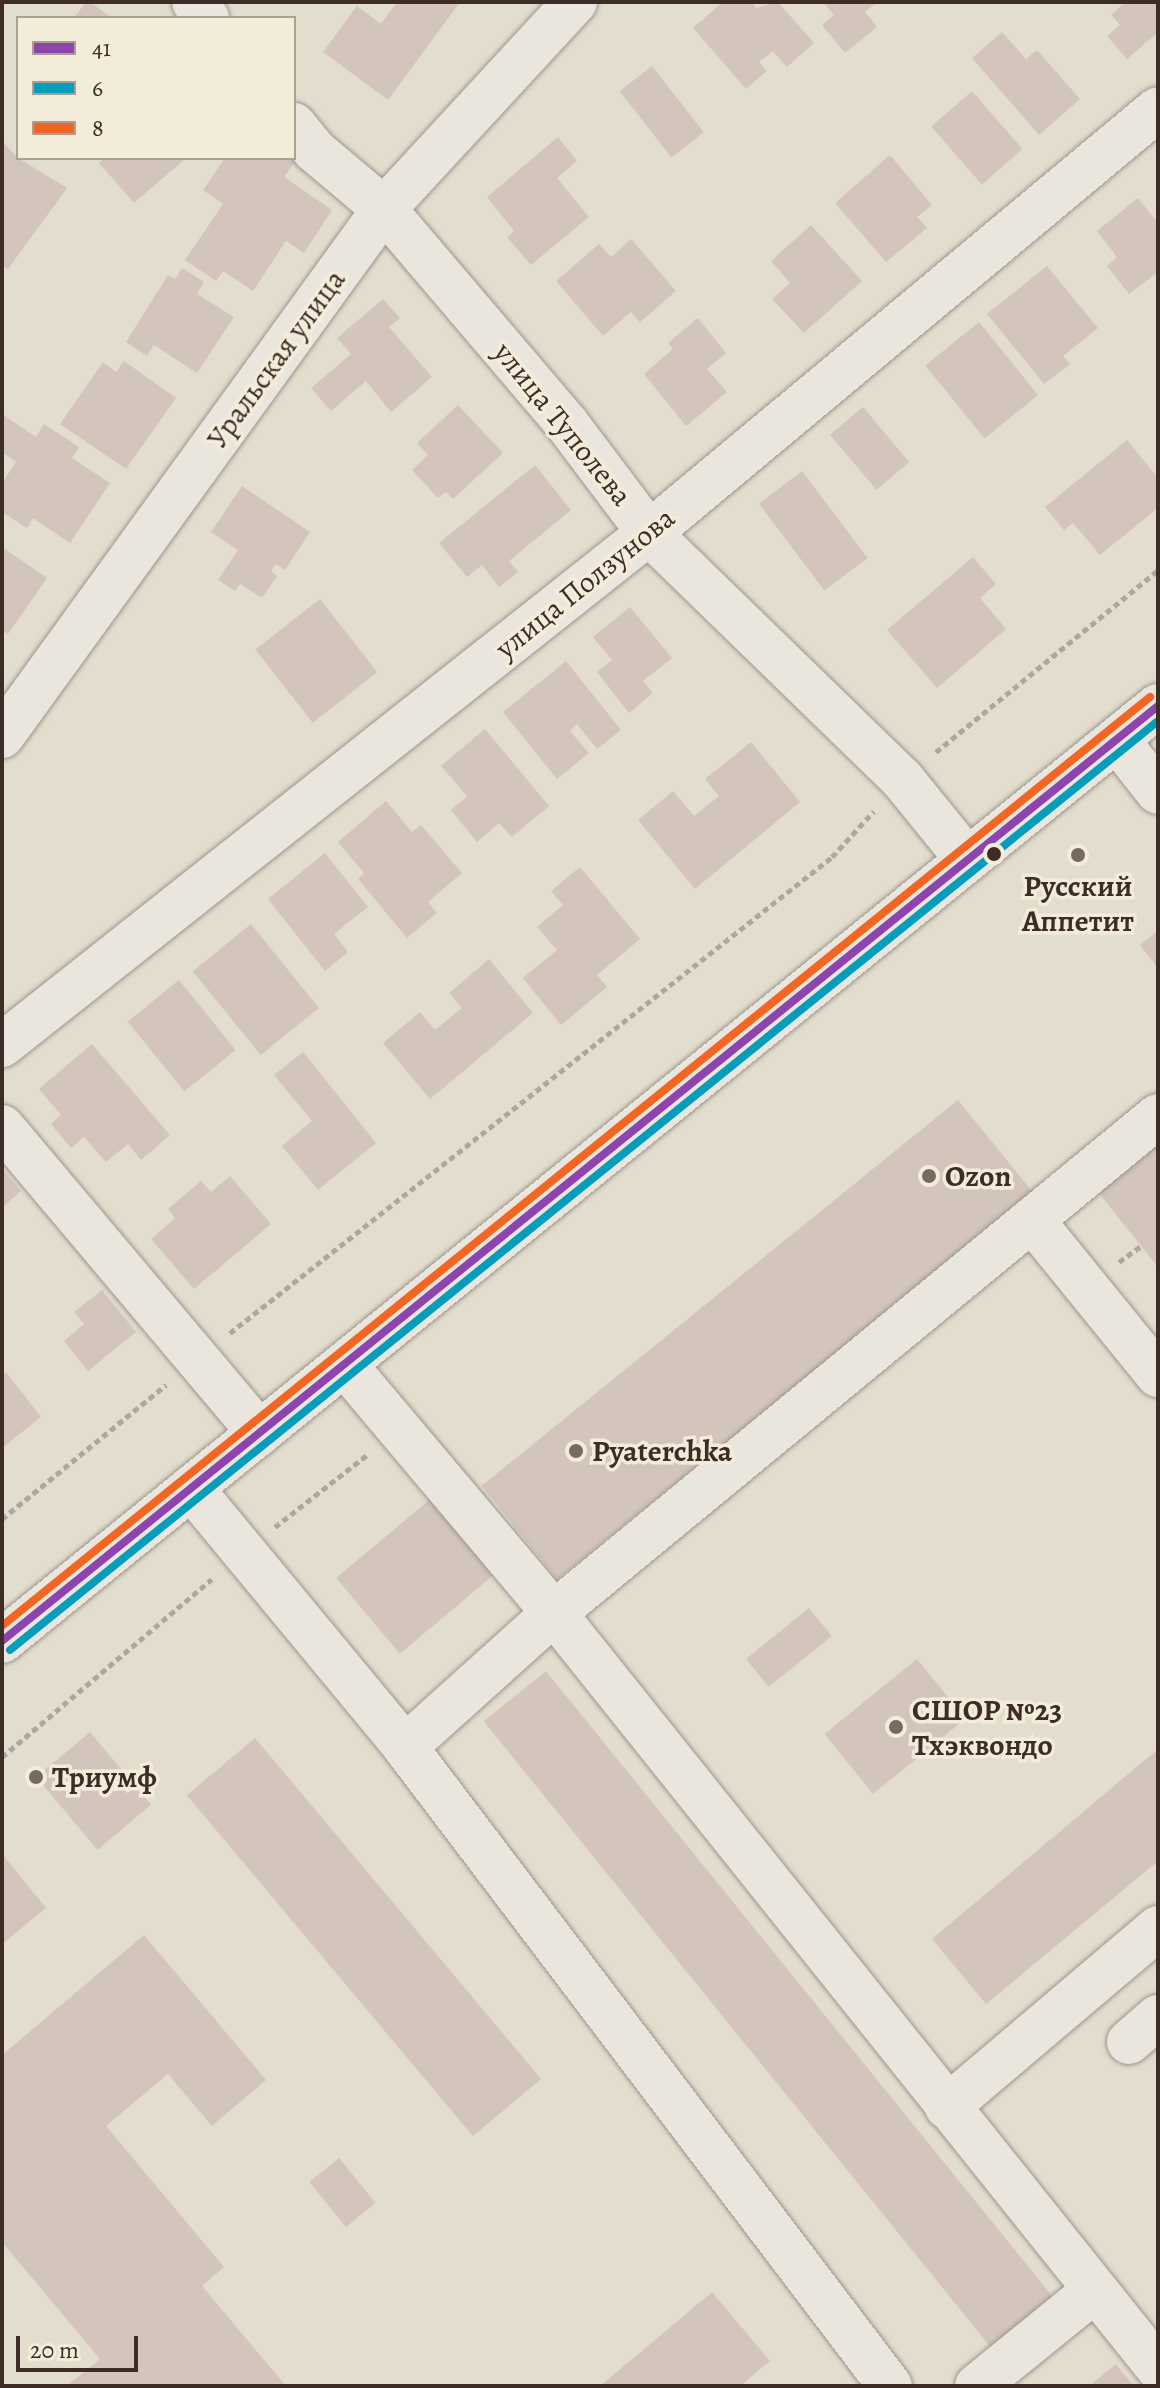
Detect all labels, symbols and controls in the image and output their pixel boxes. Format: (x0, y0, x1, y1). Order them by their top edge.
legend (16, 16, 296, 160)
text: 41 (92, 32, 111, 64)
text: 6 (92, 72, 103, 104)
text: 8 (92, 112, 104, 144)
street label: Уральская улица (199, 262, 353, 456)
street label: улица Туполева (486, 335, 640, 513)
street label: улица Ползунова (488, 500, 682, 666)
unlabelled marker (986, 846, 1002, 862)
marker: Русский Аппетит (1069, 846, 1087, 864)
place label: Русский Аппетит (1022, 868, 1134, 938)
place label: Ozon (945, 1158, 1011, 1194)
marker: Ozon (920, 1167, 938, 1185)
place label: Pyaterchka (592, 1433, 732, 1469)
marker: Pyaterchka (567, 1442, 585, 1460)
place label: СШОР №23 Тхэквондо (912, 1692, 1062, 1762)
marker: СШОР №23 Тхэквондо (887, 1718, 905, 1736)
place label: Триумф (52, 1759, 157, 1795)
marker: Триумф (27, 1768, 45, 1786)
scale bar (20, 2320, 142, 2370)
text: 20 m (30, 2334, 79, 2366)

